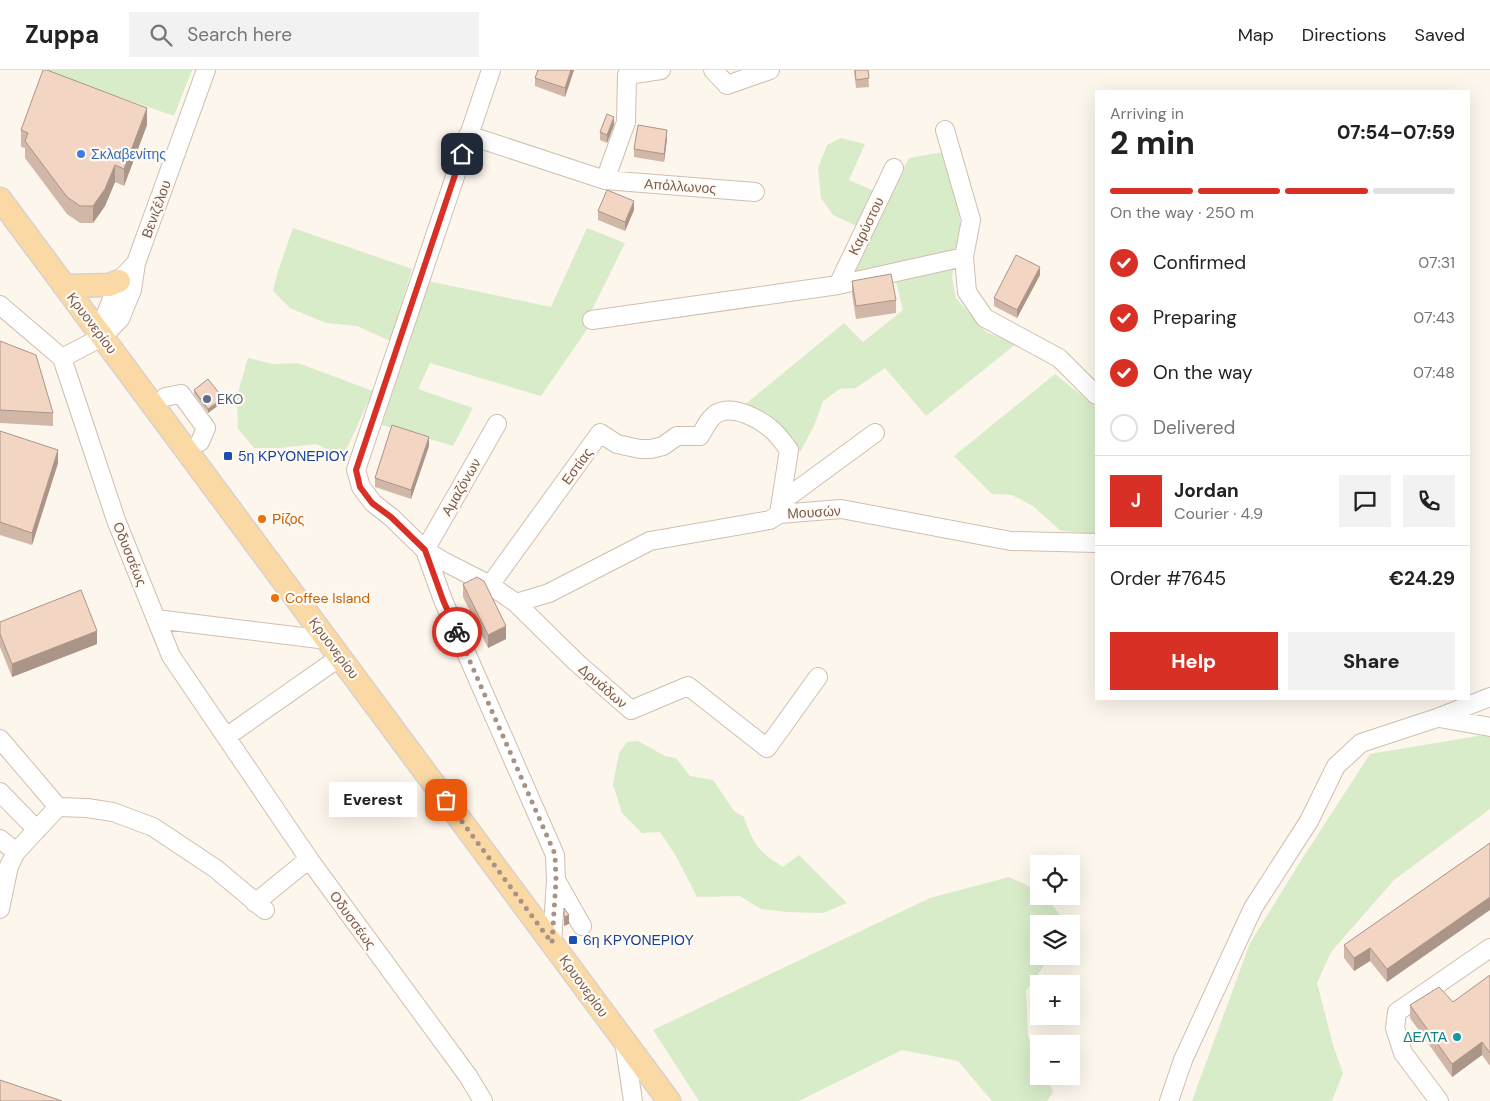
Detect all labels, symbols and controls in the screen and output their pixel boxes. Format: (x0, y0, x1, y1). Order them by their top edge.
search box (129, 12, 479, 57)
text: Zuppa (25, 19, 99, 50)
icon: search (147, 21, 175, 49)
text: Search here (187, 22, 292, 47)
text: Map (1238, 23, 1274, 47)
text: Directions (1302, 23, 1387, 47)
text: Saved (1415, 23, 1465, 47)
text: Arriving in (1110, 103, 1184, 124)
text: 07:54–07:59 (1337, 120, 1455, 145)
text: 2 min (1110, 122, 1195, 164)
pin (441, 133, 483, 175)
icon: home (448, 140, 476, 168)
place label: Σκλαβενίτης (91, 145, 166, 163)
marker: Σκλαβενίτης (75, 148, 87, 160)
street label: Απόλλωνος (643, 175, 717, 198)
street label: Βενιζέλου (137, 178, 175, 240)
street label: Καρύστου (844, 194, 888, 258)
text: On the way · 250 m (1110, 202, 1254, 223)
icon: check (1110, 249, 1138, 277)
text: Confirmed (1153, 250, 1246, 275)
text: 07:31 (1418, 252, 1455, 273)
street label: Κρυονερίου (63, 289, 121, 357)
icon: check (1110, 304, 1138, 332)
text: Preparing (1153, 305, 1237, 330)
text: 07:43 (1413, 307, 1455, 328)
icon: check (1110, 359, 1138, 387)
text: On the way (1153, 360, 1253, 385)
text: 07:48 (1413, 362, 1455, 383)
place label: EKO (217, 390, 244, 408)
marker: EKO (201, 393, 213, 405)
text: Delivered (1153, 415, 1235, 440)
street label: Εστίας (558, 444, 597, 488)
place label: 5η ΚΡΥΟΝΕΡΙΟΥ (238, 447, 349, 465)
marker: 5η ΚΡΥΟΝΕΡΙΟΥ (222, 450, 234, 462)
street label: Αμαζόνων (437, 455, 485, 519)
button: chat (1339, 475, 1391, 527)
button: phone (1403, 475, 1455, 527)
text: Jordan (1174, 478, 1239, 503)
text: J (1131, 488, 1141, 513)
street label: Μουσών (787, 502, 841, 522)
text: Courier · 4.9 (1174, 503, 1263, 524)
place label: Ρίζος (272, 510, 304, 528)
marker: Ρίζος (256, 513, 268, 525)
street label: Οδυσσέως (109, 519, 151, 589)
text: Order #7645 (1110, 566, 1226, 591)
text: €24.29 (1389, 566, 1455, 591)
place label: Coffee Island (285, 589, 370, 607)
marker: Coffee Island (269, 592, 281, 604)
courier (432, 607, 482, 657)
street label: Κρυονερίου (305, 614, 363, 682)
icon: bike (443, 618, 471, 646)
button: Help (1110, 632, 1278, 690)
button: Share (1288, 632, 1455, 690)
street label: Δρυάδων (575, 660, 631, 712)
pin (425, 779, 467, 821)
callout: Everest (328, 782, 416, 818)
icon: bag (432, 786, 460, 814)
text: Everest (343, 789, 403, 810)
map controls (1030, 855, 1080, 1085)
button: locate (1030, 855, 1080, 905)
street label: Οδυσσέως (326, 887, 380, 953)
button: layers (1030, 915, 1080, 965)
place label: 6η ΚΡΥΟΝΕΡΙΟΥ (583, 931, 695, 949)
marker: 6η ΚΡΥΟΝΕΡΙΟΥ (567, 934, 579, 946)
street label: Κρυονερίου (555, 951, 613, 1021)
button: + (1030, 975, 1080, 1025)
place label: ΔΕΛΤΑ (1403, 1028, 1448, 1046)
marker: ΔΕΛΤΑ (1451, 1031, 1463, 1043)
button: − (1030, 1035, 1080, 1085)

